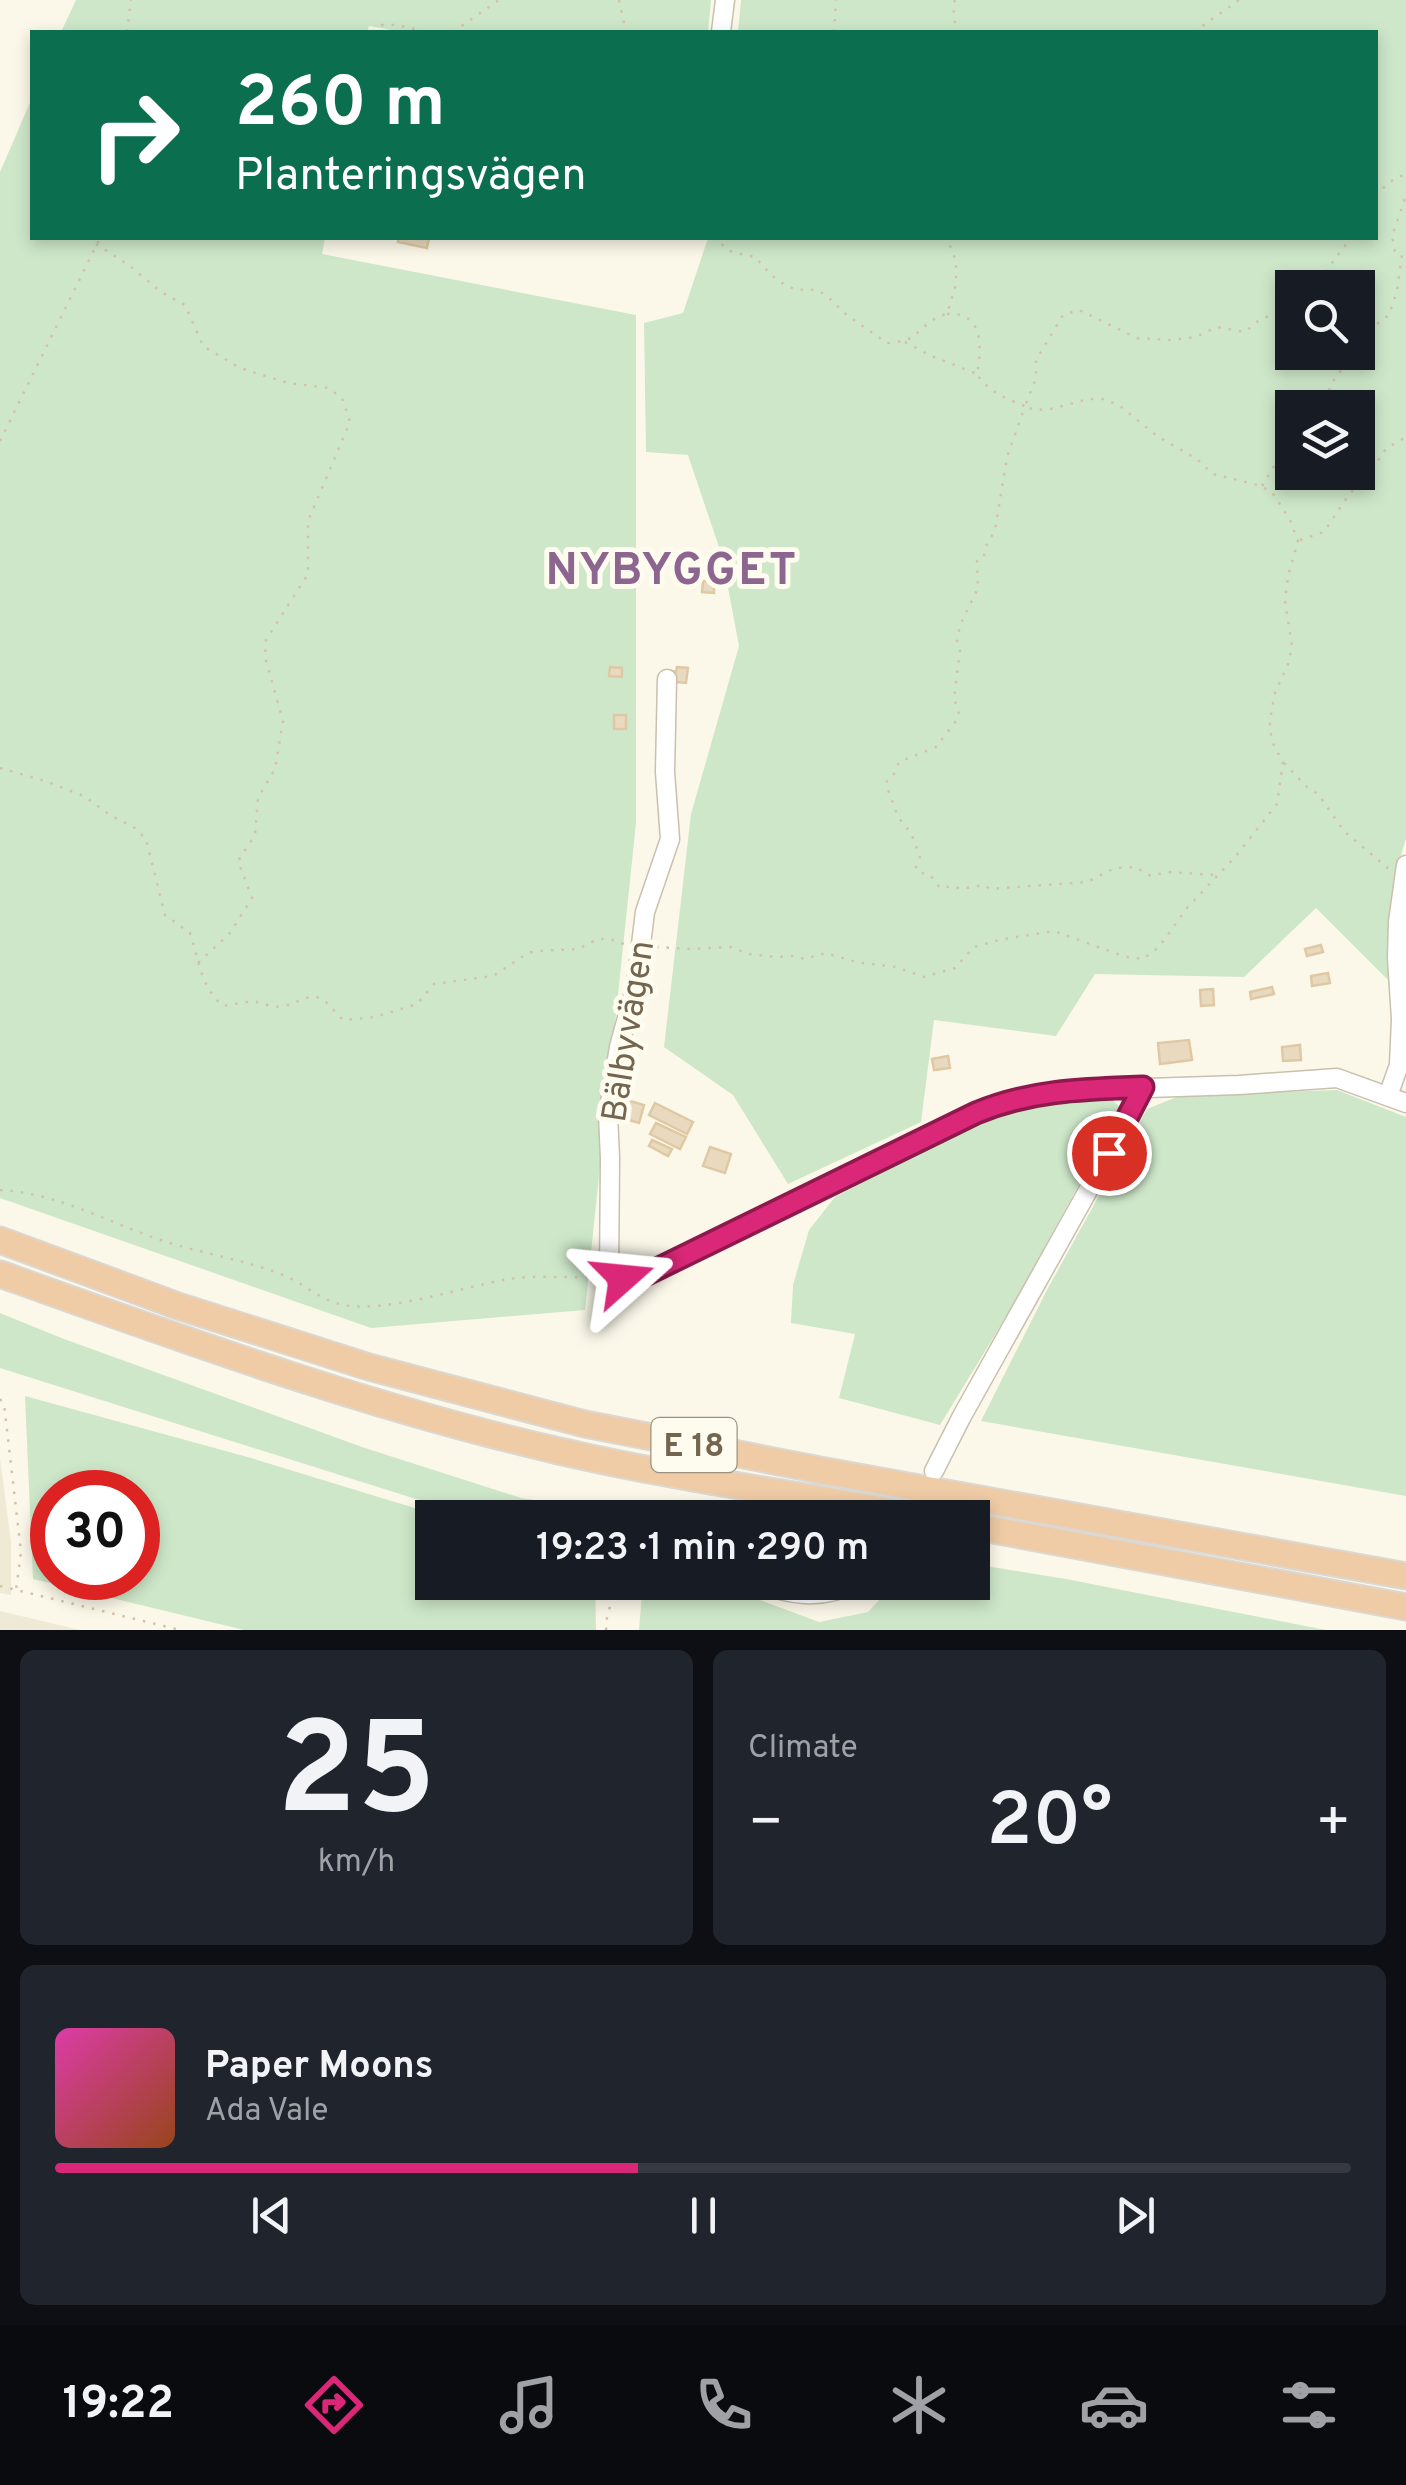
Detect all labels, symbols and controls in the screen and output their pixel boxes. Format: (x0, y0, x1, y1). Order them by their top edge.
text: 260 m (235, 62, 446, 151)
icon: right (70, 70, 200, 200)
text: Planteringsvägen (235, 149, 587, 206)
map controls (1275, 270, 1375, 490)
button: search (1275, 270, 1375, 370)
button: layers (1275, 390, 1375, 490)
district label: NYBYGGET (546, 544, 798, 601)
street label: Bälbyvägen (594, 937, 666, 1126)
pin (1067, 1111, 1152, 1196)
icon: arrive (1082, 1126, 1137, 1181)
position arrow (571, 1226, 675, 1330)
road number: E 18 (652, 1418, 736, 1472)
speed limit sign: 30 (30, 1470, 160, 1600)
text: 19:23 · 1 min · 290 m (536, 1525, 869, 1574)
text: 25 (277, 1695, 436, 1860)
text: Climate (748, 1729, 858, 1769)
text: 20° (987, 1777, 1112, 1872)
text: − (748, 1790, 783, 1860)
text: + (1316, 1790, 1351, 1860)
text: km/h (318, 1843, 395, 1883)
text: Paper Moons (205, 2043, 434, 2092)
text: Ada Vale (205, 2092, 329, 2132)
icon: previous (244, 2188, 299, 2243)
icon: pause (676, 2188, 731, 2243)
icon: next (1108, 2188, 1163, 2243)
icon: directions (299, 2370, 369, 2440)
icon: music (494, 2370, 564, 2440)
icon: phone (689, 2370, 759, 2440)
icon: climate (884, 2370, 954, 2440)
icon: car (1079, 2370, 1149, 2440)
icon: filters (1274, 2370, 1344, 2440)
text: 19:22 (62, 2377, 174, 2434)

